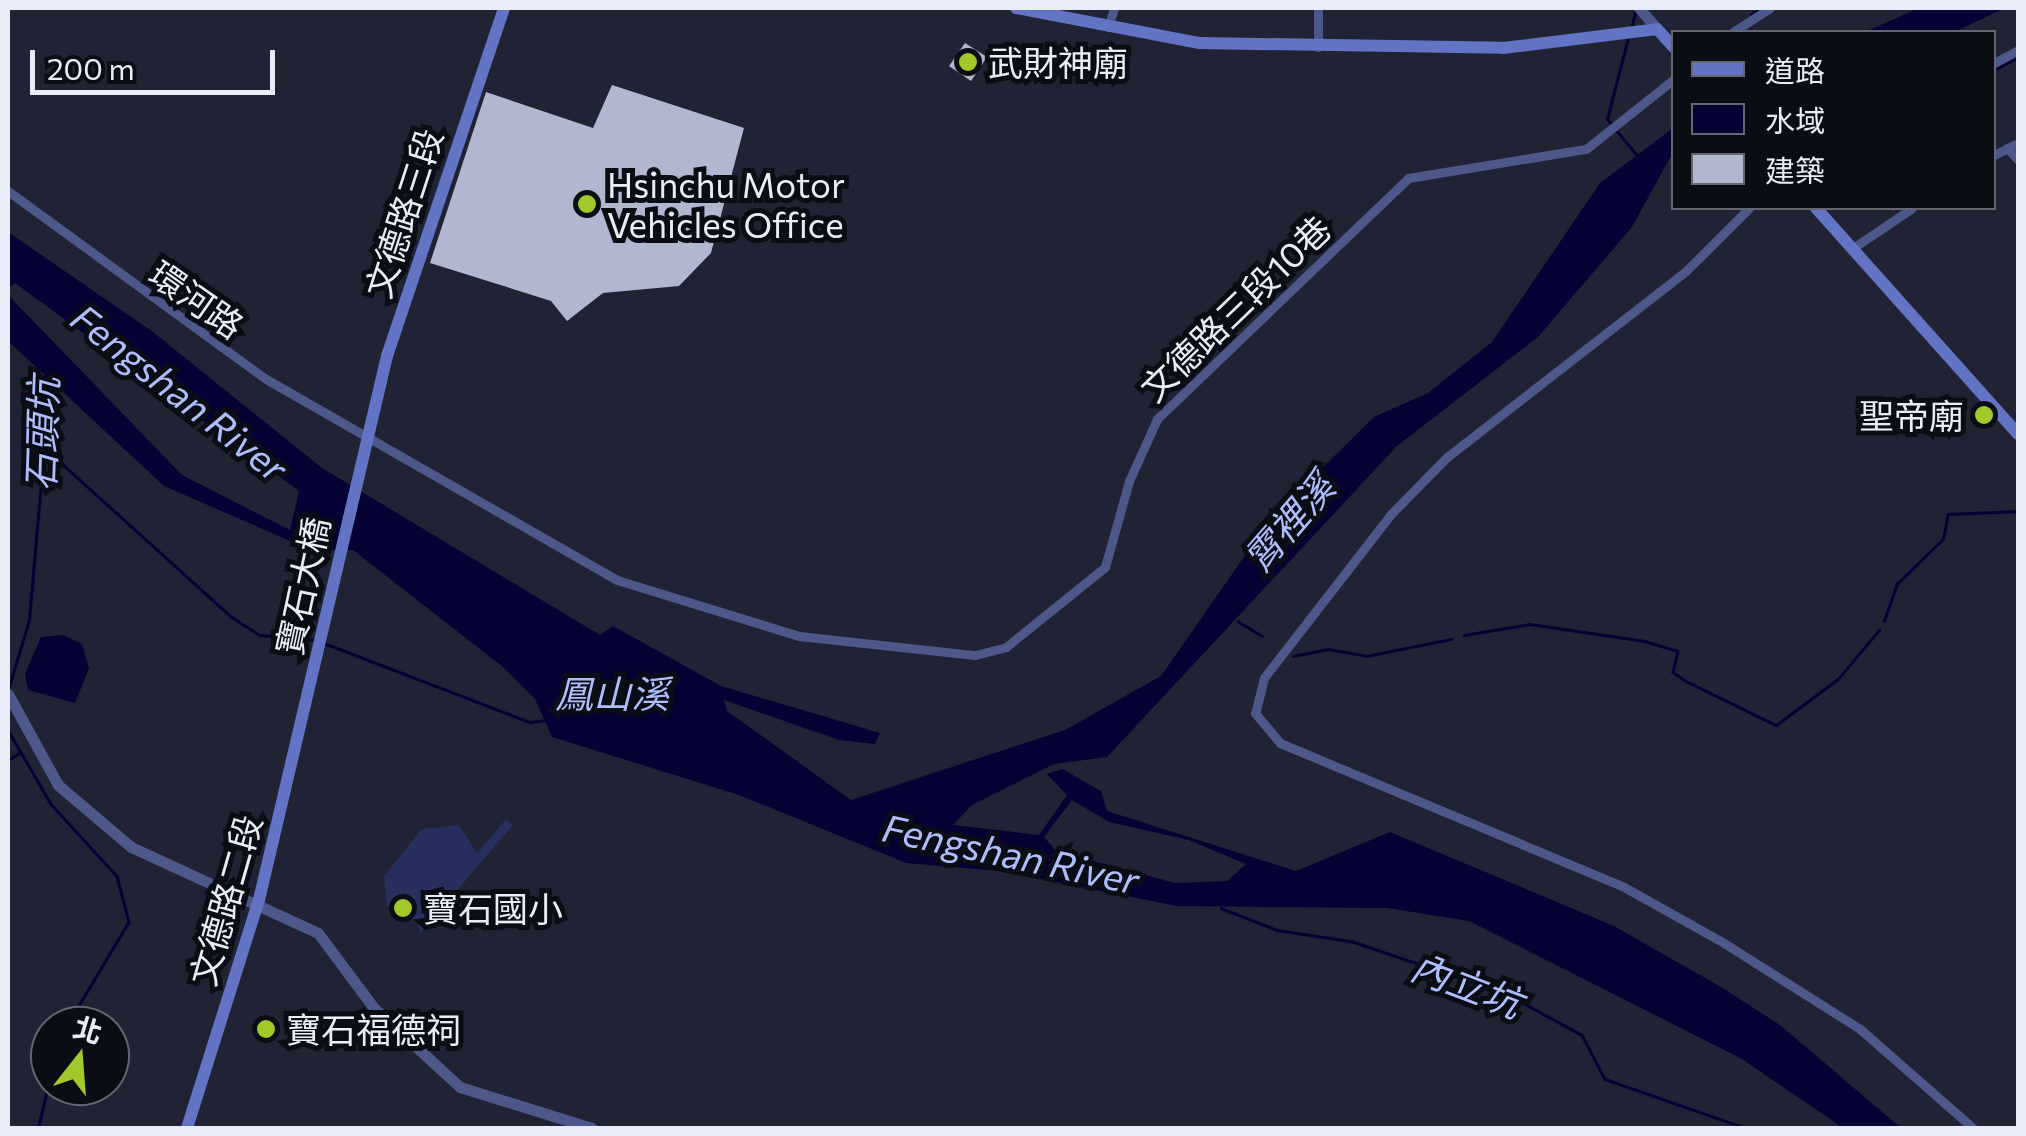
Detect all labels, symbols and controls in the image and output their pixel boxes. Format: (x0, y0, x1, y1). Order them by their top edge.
scale bar (35, 30, 280, 92)
legend (1671, 30, 1996, 210)
place label: 武財神廟 (988, 41, 1128, 83)
text: 200 m (47, 49, 135, 86)
marker: 武財神廟 (957, 51, 979, 73)
text: 道路 (1765, 51, 1825, 88)
text: 水域 (1765, 101, 1825, 138)
street label: 文德路三段 (356, 123, 450, 303)
text: 建築 (1765, 151, 1825, 188)
place label: Hsinchu Motor Vehicles Office (607, 163, 845, 245)
marker: Hsinchu Motor Vehicles Office (576, 193, 598, 215)
street label: 文德路三段10巷 (1131, 207, 1339, 409)
street label: 環河路 (142, 252, 252, 346)
water label: Fengshan River (63, 294, 297, 490)
water label: 石頭坑 (16, 376, 66, 492)
place label: 聖帝廟 (1859, 394, 1964, 436)
marker: 聖帝廟 (1973, 404, 1995, 426)
water label: 霄裡溪 (1233, 464, 1343, 580)
street label: 寶石大橋 (267, 513, 337, 659)
water label: 鳳山溪 (555, 670, 669, 716)
water label: Fengshan River (879, 804, 1143, 902)
street label: 文德路二段 (181, 810, 269, 990)
place label: 寶石國小 (423, 887, 563, 929)
marker: 寶石國小 (392, 897, 414, 919)
water label: 內立坑 (1406, 942, 1528, 1026)
north arrow (30, 1006, 130, 1106)
place label: 寶石福德祠 (286, 1008, 461, 1050)
text: 北 (70, 1009, 107, 1050)
marker: 寶石福德祠 (255, 1018, 277, 1040)

